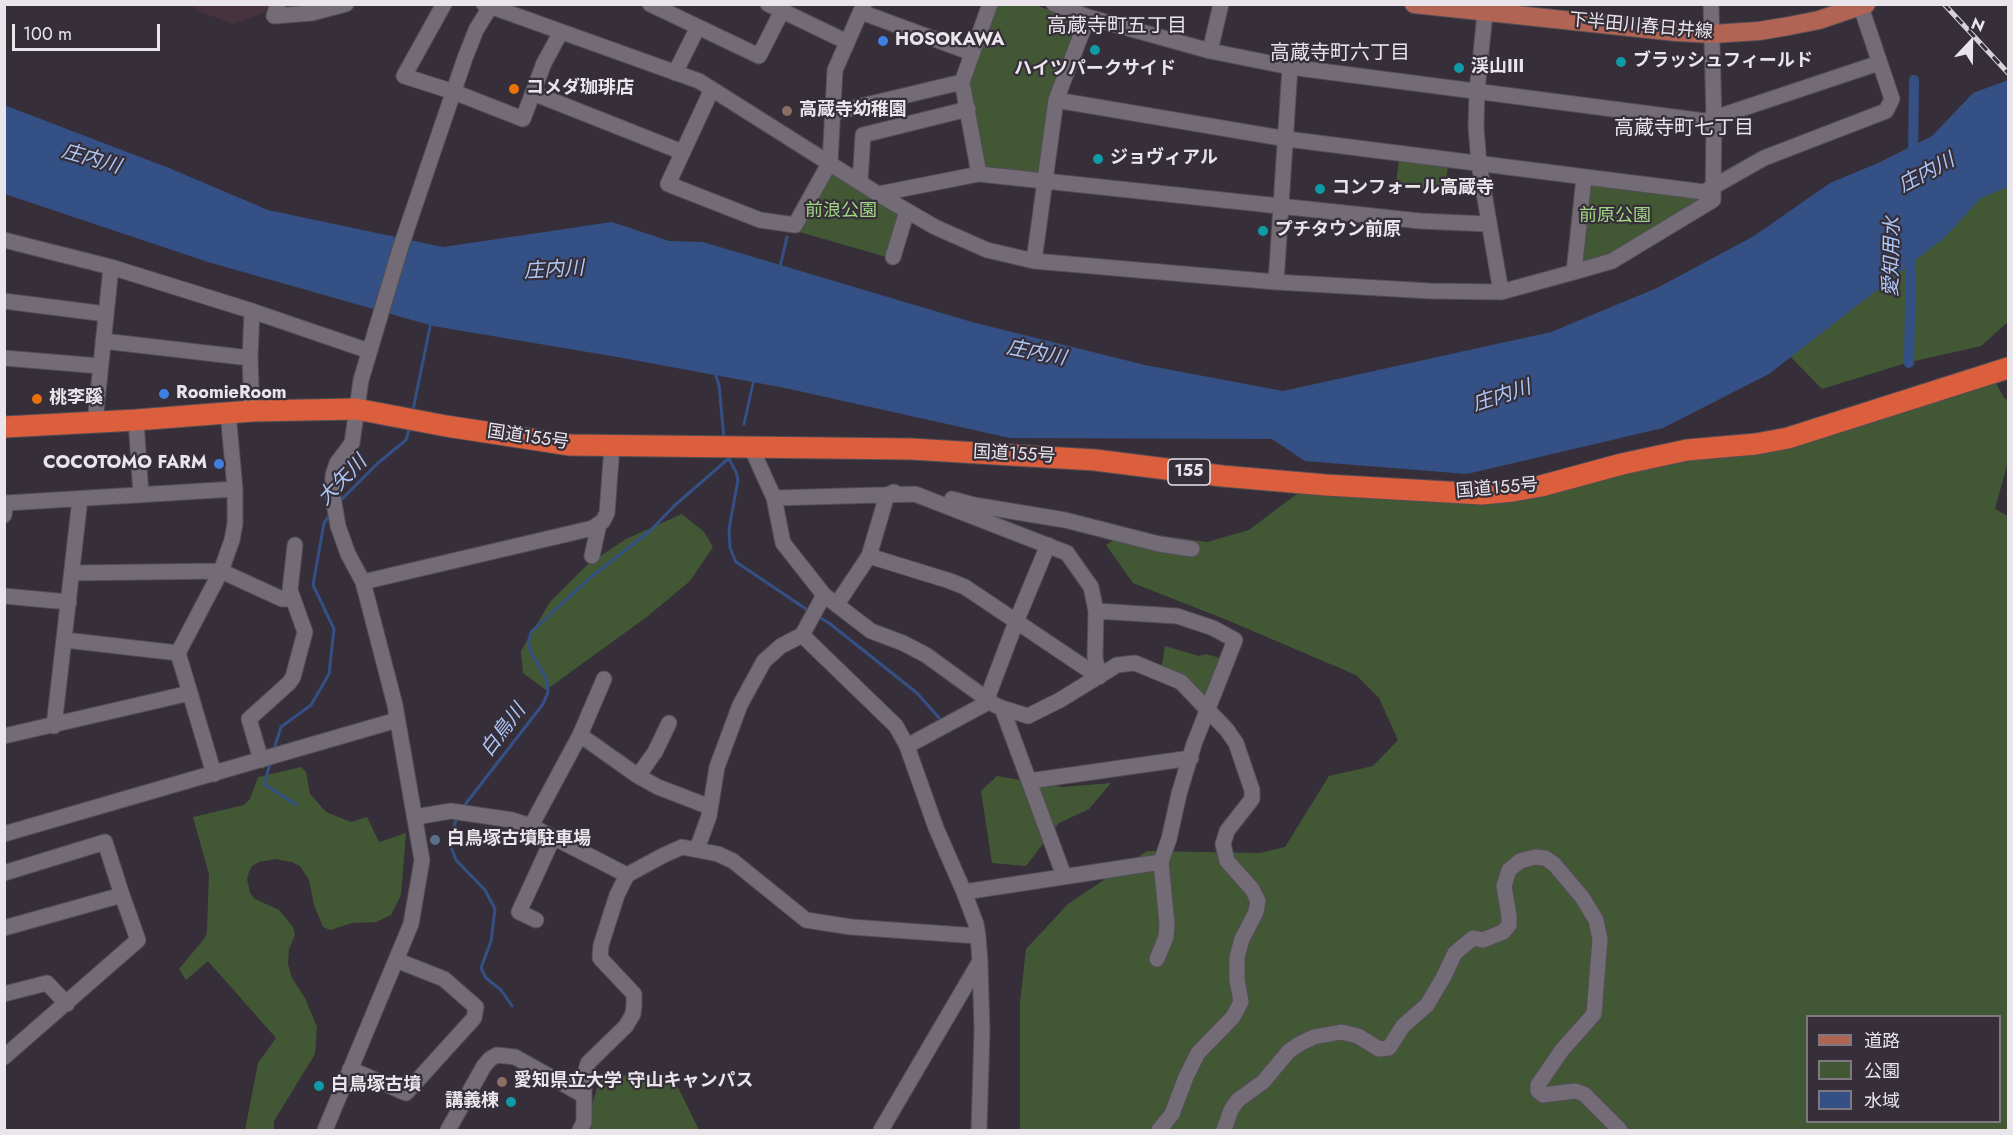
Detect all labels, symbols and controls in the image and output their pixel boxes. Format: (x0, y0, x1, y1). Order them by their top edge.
street label: 下半田川春日井線 (1568, 10, 1714, 44)
scale bar (15, 12, 164, 50)
north arrow (1941, 12, 2001, 72)
text: N (1968, 12, 1988, 38)
district label: 高蔵寺町五丁目 (1047, 15, 1187, 39)
text: 100 m (23, 21, 72, 47)
place label: HOSOKAWA (895, 30, 1005, 52)
marker: HOSOKAWA (876, 34, 890, 48)
district label: 高蔵寺町六丁目 (1270, 42, 1410, 66)
marker: ハイツパークサイド (1088, 43, 1102, 57)
place label: ブラッシュフィールド (1633, 51, 1813, 73)
marker: ブラッシュフィールド (1614, 55, 1628, 69)
place label: 渓山III (1471, 57, 1524, 79)
place label: ハイツパークサイド (1014, 59, 1176, 81)
marker: 渓山III (1452, 61, 1466, 75)
place label: コメダ珈琲店 (526, 78, 634, 100)
marker: コメダ珈琲店 (507, 82, 521, 96)
place label: 高蔵寺幼稚園 (799, 100, 907, 122)
marker: 高蔵寺幼稚園 (780, 104, 794, 118)
district label: 高蔵寺町七丁目 (1614, 117, 1754, 141)
water label: 庄内川 (59, 140, 123, 180)
place label: ジョヴィアル (1110, 148, 1218, 170)
water label: 庄内川 (1895, 149, 1959, 199)
marker: ジョヴィアル (1091, 152, 1105, 166)
place label: コンフォール高蔵寺 (1332, 178, 1494, 200)
marker: コンフォール高蔵寺 (1313, 182, 1327, 196)
park label: 前浪公園 (805, 201, 877, 223)
park label: 前原公園 (1579, 206, 1651, 228)
water label: 愛知用水 (1880, 217, 1906, 297)
place label: プチタウン前原 (1275, 220, 1401, 242)
marker: プチタウン前原 (1256, 224, 1270, 238)
water label: 庄内川 (523, 257, 585, 285)
water label: 庄内川 (1004, 336, 1068, 372)
water label: 庄内川 (1470, 376, 1534, 418)
place label: RoomieRoom (176, 383, 287, 405)
marker: RoomieRoom (157, 387, 171, 401)
place label: 桃李蹊 (49, 388, 103, 410)
marker: 桃李蹊 (30, 392, 44, 406)
street label: 国道155号 (486, 422, 570, 454)
street label: 国道155号 (972, 442, 1056, 468)
water label: 大矢川 (314, 451, 372, 511)
place label: COCOTOMO FARM (43, 453, 207, 475)
marker: COCOTOMO FARM (212, 457, 226, 471)
road number: 155 (1168, 459, 1210, 485)
street label: 国道155号 (1455, 475, 1539, 503)
water label: 白鳥川 (476, 700, 532, 762)
place label: 白鳥塚古墳駐車場 (447, 829, 591, 851)
marker: 白鳥塚古墳駐車場 (428, 833, 442, 847)
legend (1806, 1015, 2001, 1123)
text: 道路 (1864, 1028, 1900, 1054)
text: 公園 (1864, 1058, 1900, 1084)
place label: 愛知県立大学 守山キャンパス (514, 1071, 753, 1093)
place label: 白鳥塚古墳 (331, 1075, 421, 1097)
marker: 愛知県立大学 守山キャンパス (495, 1075, 509, 1089)
marker: 白鳥塚古墳 (312, 1079, 326, 1093)
text: 水域 (1864, 1088, 1900, 1114)
place label: 講義棟 (445, 1091, 499, 1113)
marker: 講義棟 (504, 1095, 518, 1109)

